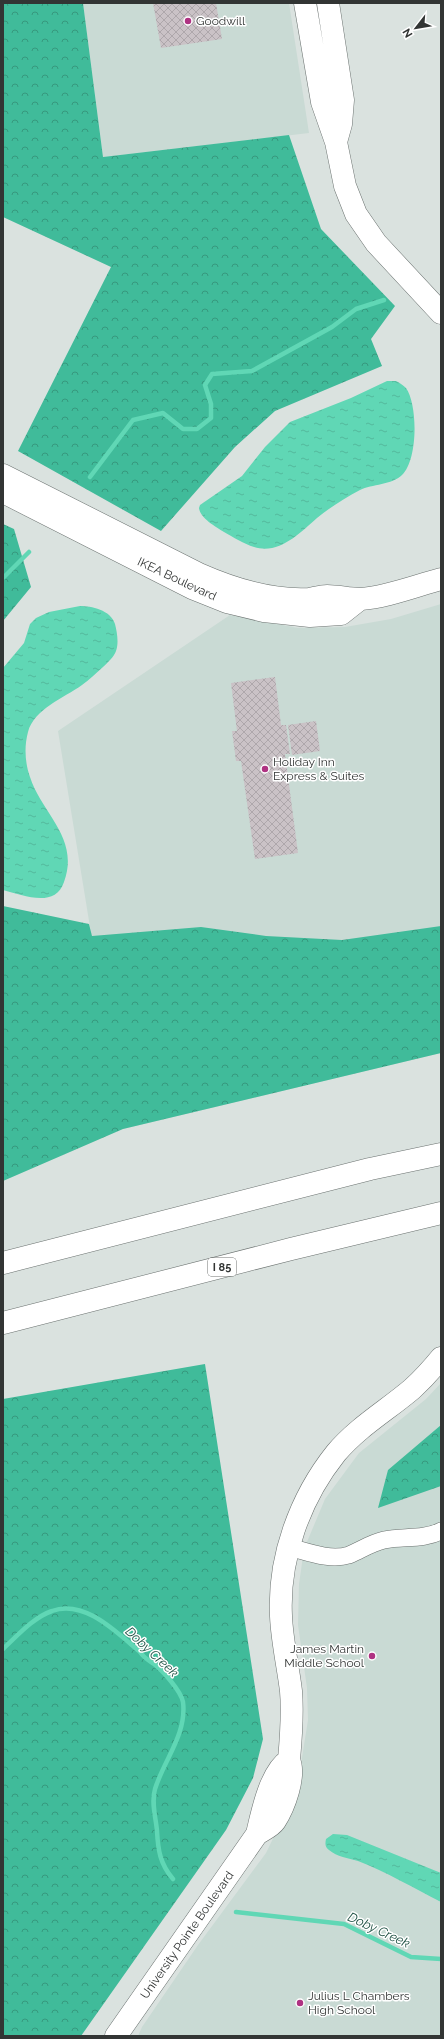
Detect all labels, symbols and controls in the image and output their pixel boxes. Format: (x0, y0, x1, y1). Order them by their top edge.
north arrow (396, 8, 436, 48)
place label: Goodwill (196, 14, 246, 28)
marker: Goodwill (183, 16, 193, 26)
text: N (400, 26, 416, 40)
street label: IKEA Boulevard (135, 555, 219, 603)
place label: Holiday Inn Express & Suites (273, 755, 365, 783)
marker: Holiday Inn Express & Suites (260, 764, 270, 774)
road number: I 85 (208, 1258, 236, 1276)
water label: Doby Creek (122, 1624, 182, 1680)
place label: James Martin Middle School (284, 1642, 365, 1670)
marker: James Martin Middle School (367, 1651, 377, 1661)
street label: University Pointe Boulevard (138, 1869, 236, 2001)
water label: Doby Creek (346, 1909, 413, 1951)
place label: Julius L Chambers High School (308, 1989, 410, 2017)
marker: Julius L Chambers High School (295, 1998, 305, 2008)

